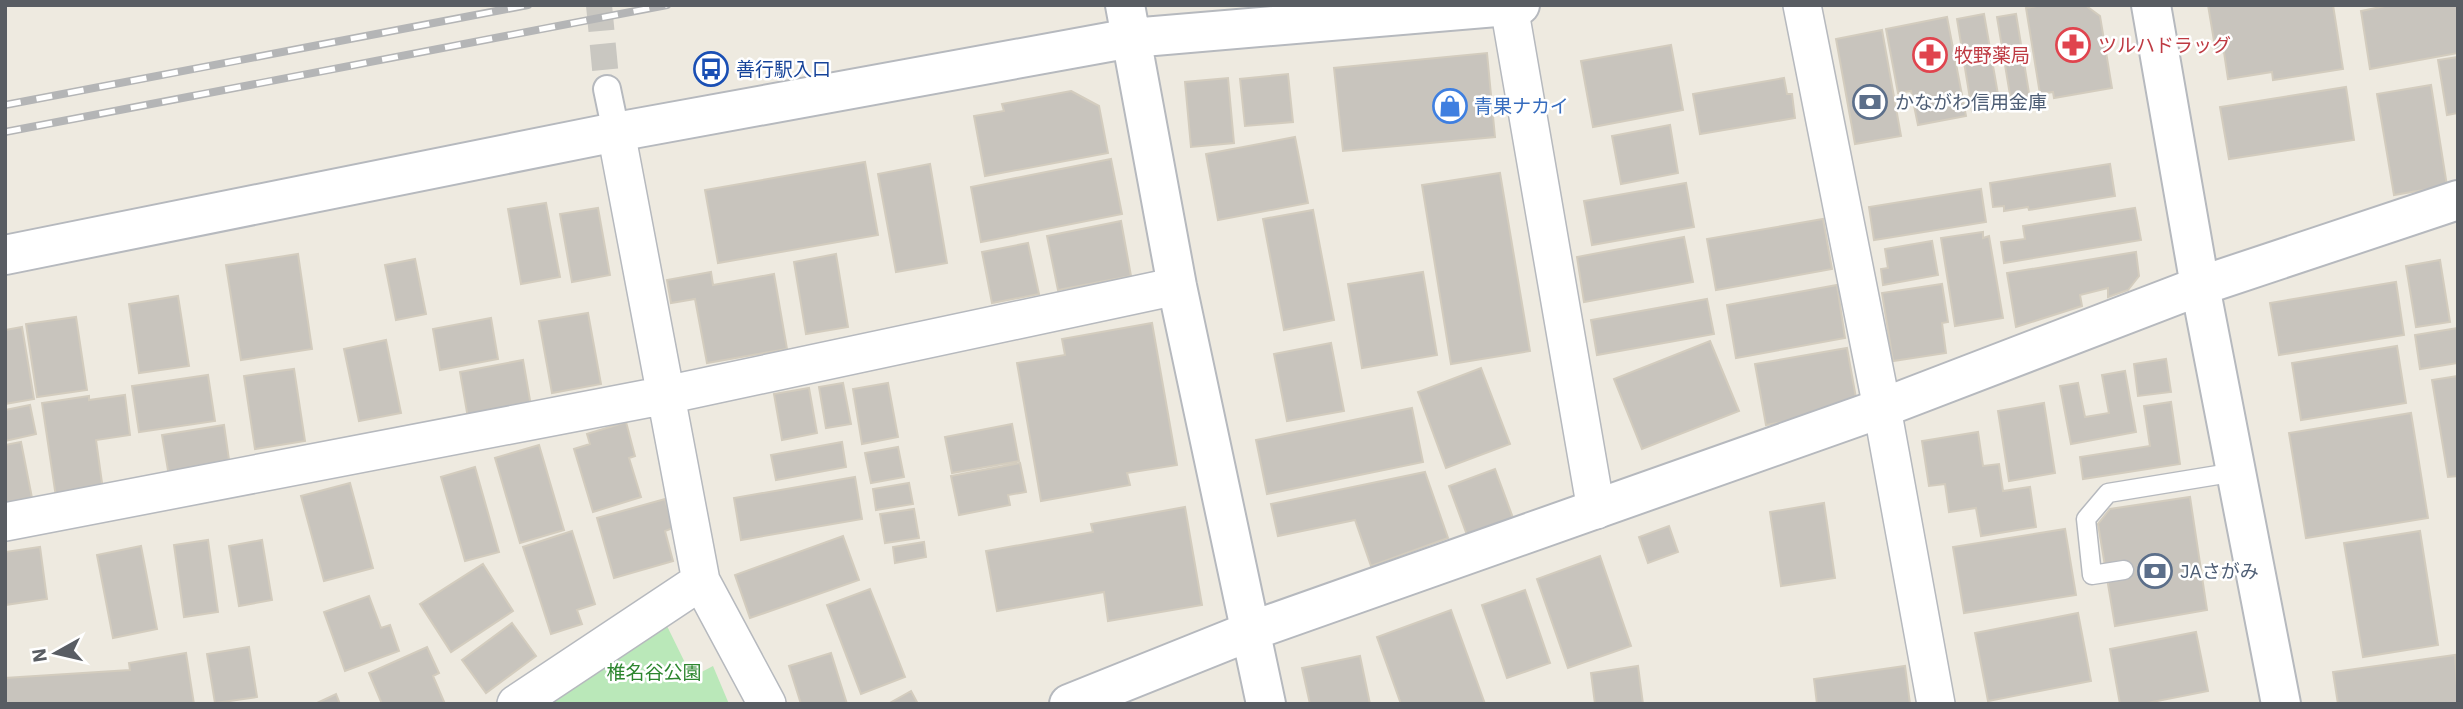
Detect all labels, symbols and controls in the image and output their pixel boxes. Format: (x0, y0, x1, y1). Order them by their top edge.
pharmacy icon: ツルハドラッグ (2054, 26, 2092, 64)
place label: ツルハドラッグ (2098, 33, 2231, 57)
pharmacy icon: 牧野薬局 (1911, 36, 1949, 74)
place label: 牧野薬局 (1954, 43, 2030, 67)
bus stop icon: 善行駅入口 (692, 50, 730, 88)
place label: 善行駅入口 (736, 57, 831, 81)
bank icon: かながわ信用金庫 (1851, 83, 1889, 121)
shop icon: 青果ナカイ (1431, 87, 1469, 125)
place label: かながわ信用金庫 (1895, 90, 2047, 114)
place label: 青果ナカイ (1474, 94, 1569, 118)
bank icon: JAさがみ (2136, 552, 2174, 590)
place label: JAさがみ (2180, 559, 2259, 583)
north arrow (21, 618, 91, 688)
text: N (26, 647, 52, 664)
park label: 椎名谷公園 (606, 660, 702, 684)

